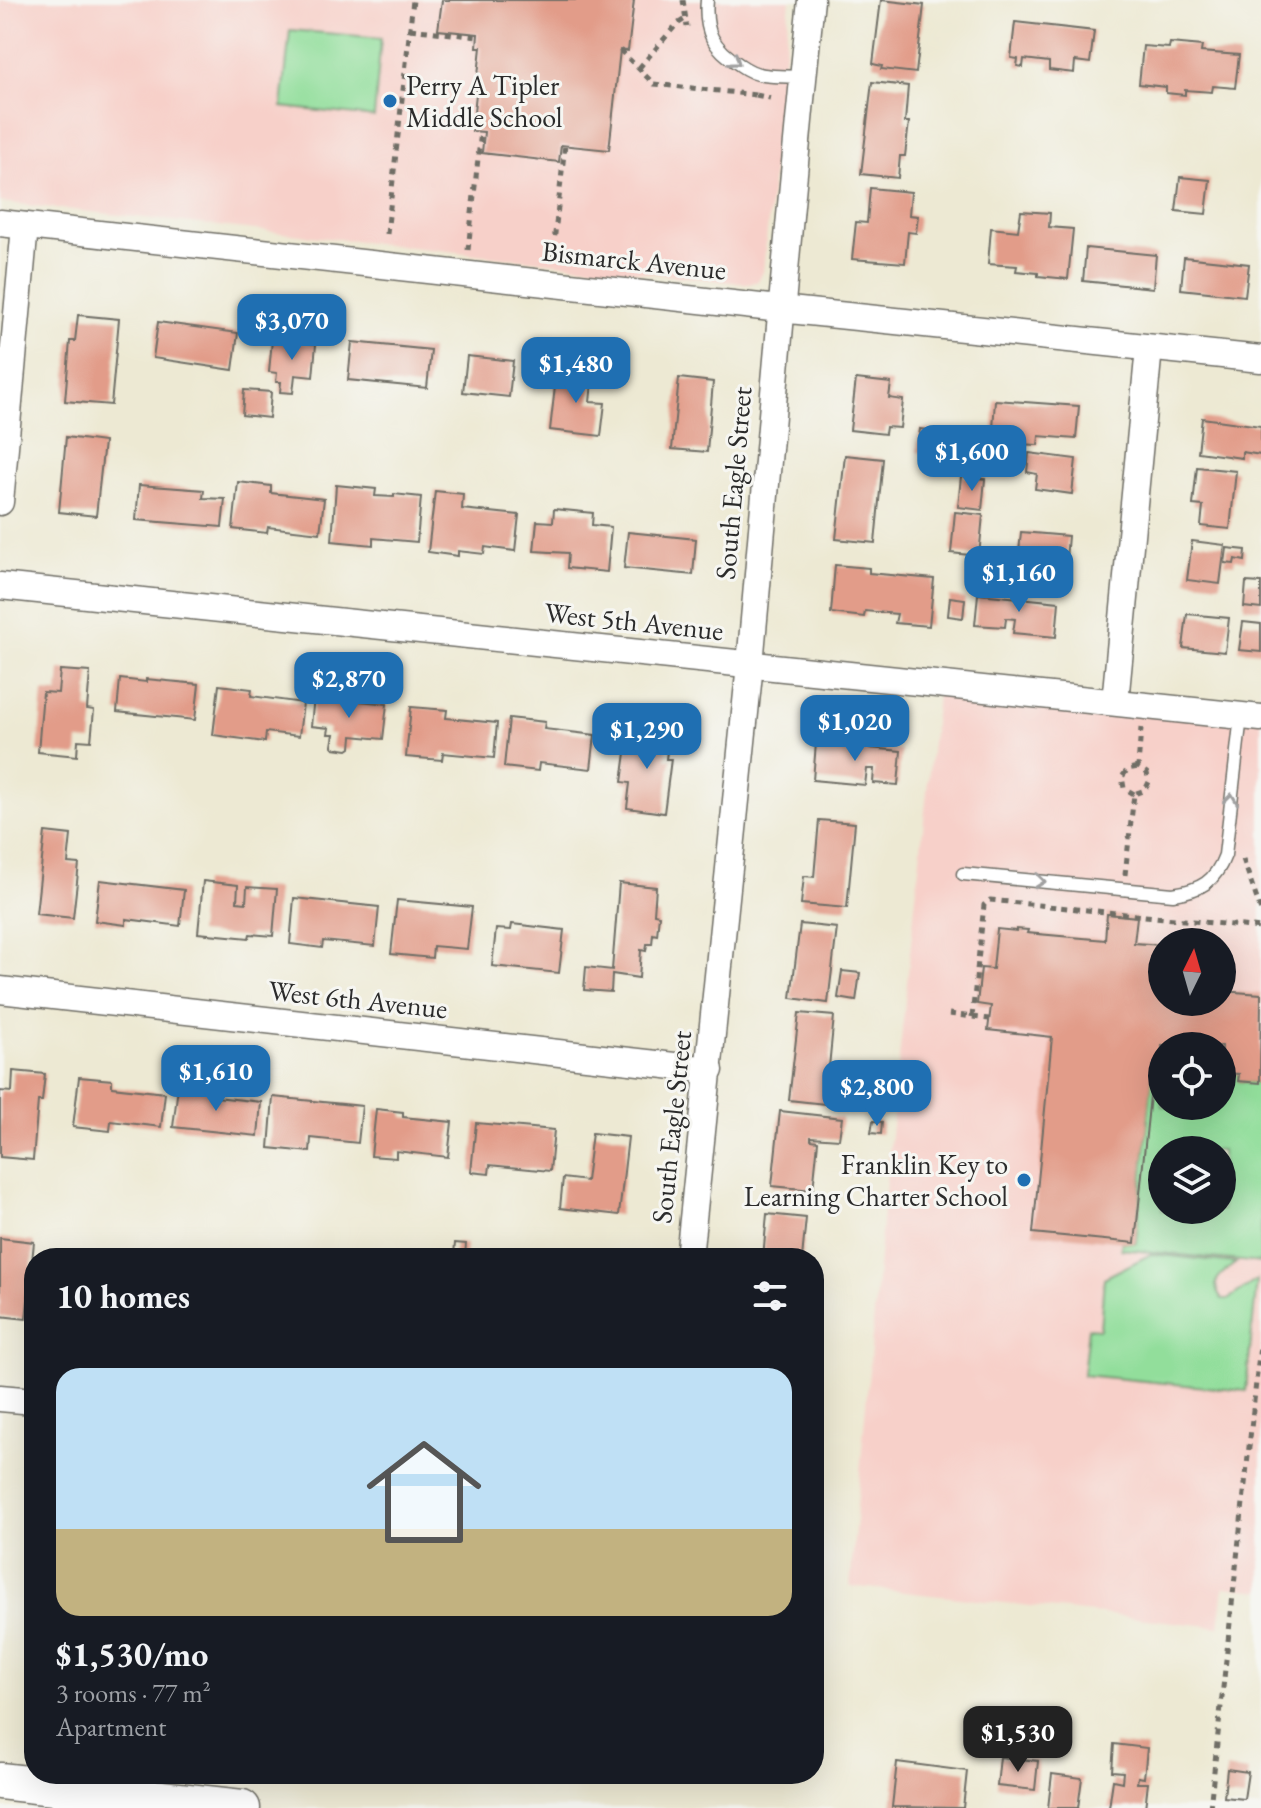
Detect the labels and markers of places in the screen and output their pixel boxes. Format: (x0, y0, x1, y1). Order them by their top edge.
place label: Perry A Tipler Middle School (406, 67, 563, 135)
marker: Perry A Tipler Middle School (381, 92, 399, 110)
pin: $3,070 (227, 294, 357, 362)
pin: $1,480 (511, 337, 641, 405)
pin: $1,600 (907, 425, 1037, 493)
pin: $1,160 (954, 546, 1084, 614)
pin: $2,870 (284, 652, 414, 720)
pin: $1,020 (790, 695, 920, 763)
pin: $1,290 (582, 703, 712, 771)
pin: $1,610 (151, 1045, 281, 1113)
pin: $2,800 (812, 1060, 942, 1128)
place label: Franklin Key to Learning Charter School (744, 1146, 1008, 1214)
marker: Franklin Key to Learning Charter School (1015, 1171, 1033, 1189)
pin: $1,530 (953, 1706, 1083, 1774)

